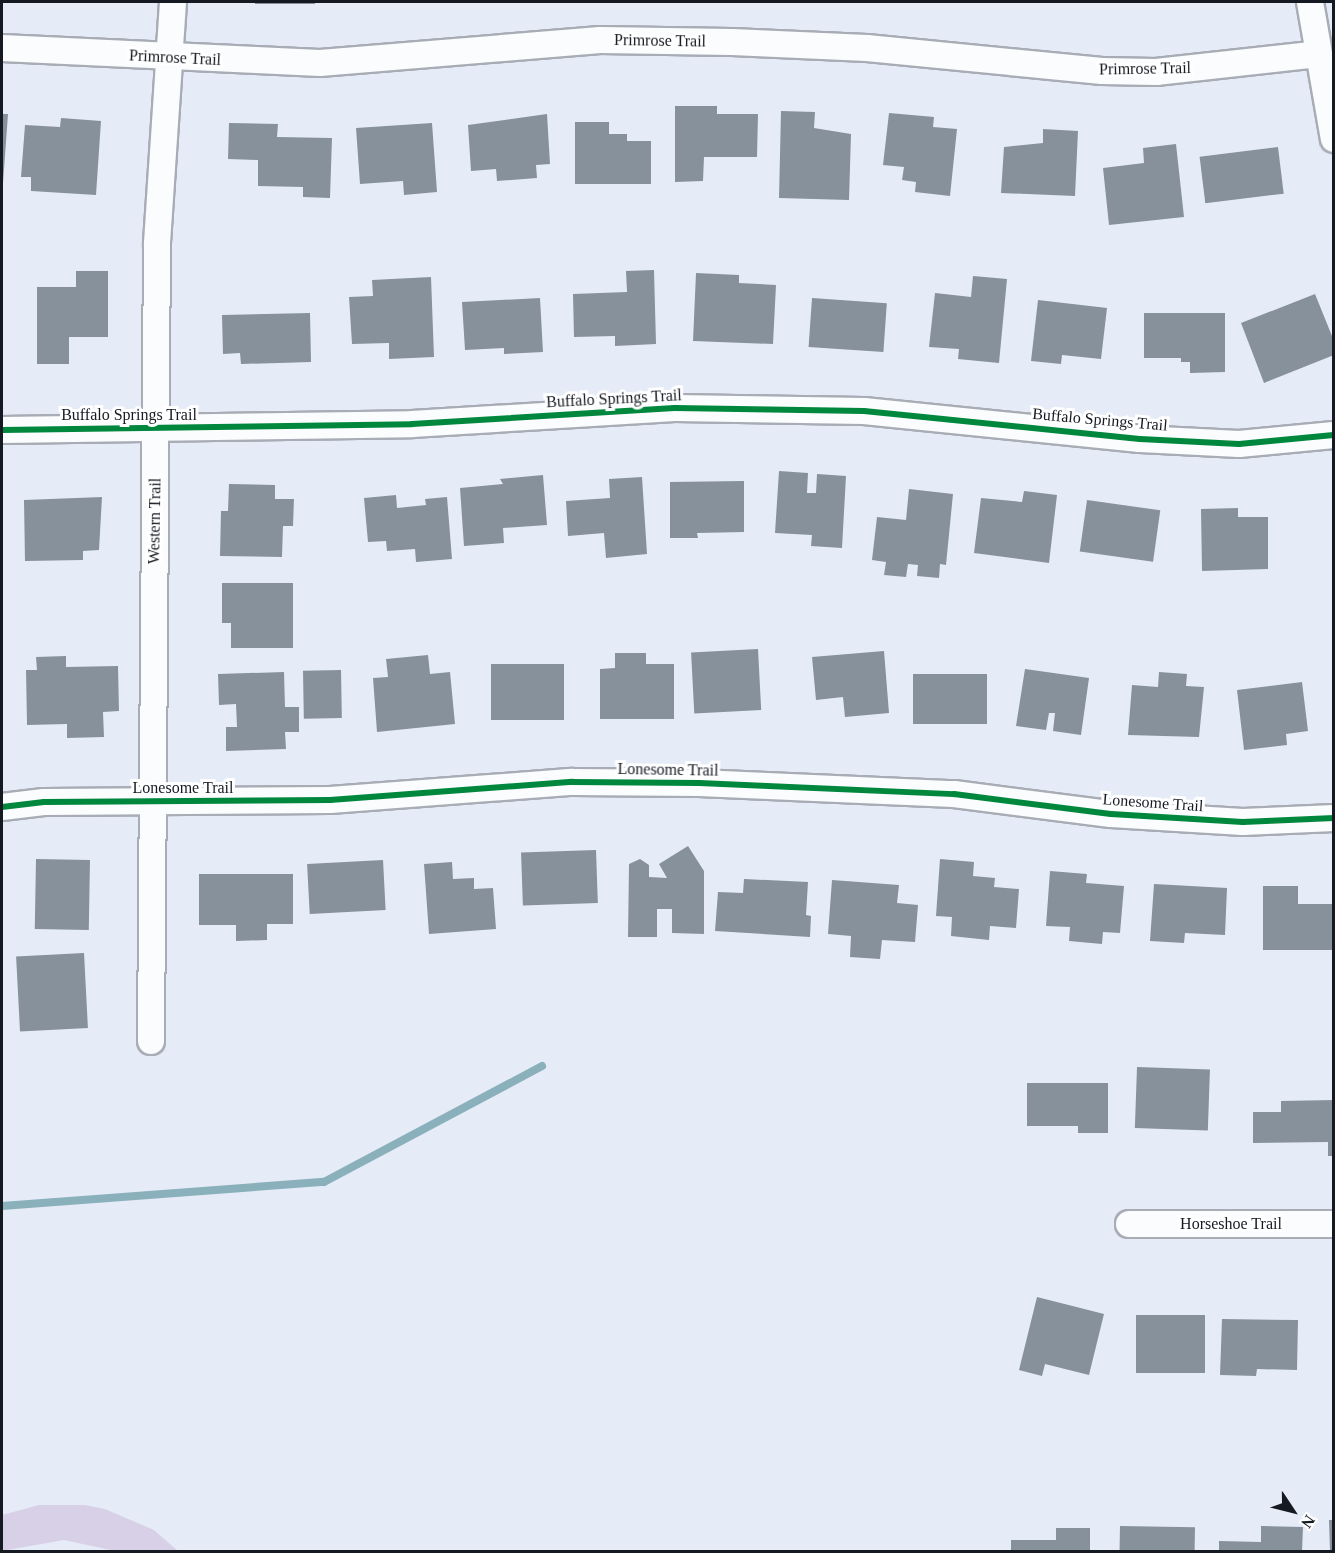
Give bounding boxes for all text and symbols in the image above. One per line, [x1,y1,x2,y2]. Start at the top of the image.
street label: Primrose Trail [614,31,706,51]
street label: Primrose Trail [128,46,222,70]
street label: Primrose Trail [1099,59,1191,79]
street label: Buffalo Springs Trail [546,386,682,412]
street label: Buffalo Springs Trail [61,405,197,425]
street label: Buffalo Springs Trail [1031,405,1169,435]
street label: Western Trail [145,478,165,564]
street label: Lonesome Trail [617,760,719,780]
street label: Lonesome Trail [132,778,234,798]
street label: Lonesome Trail [1102,790,1204,816]
street label: Horseshoe Trail [1180,1214,1282,1234]
north arrow [1263,1481,1323,1541]
text: N [1298,1512,1318,1531]

